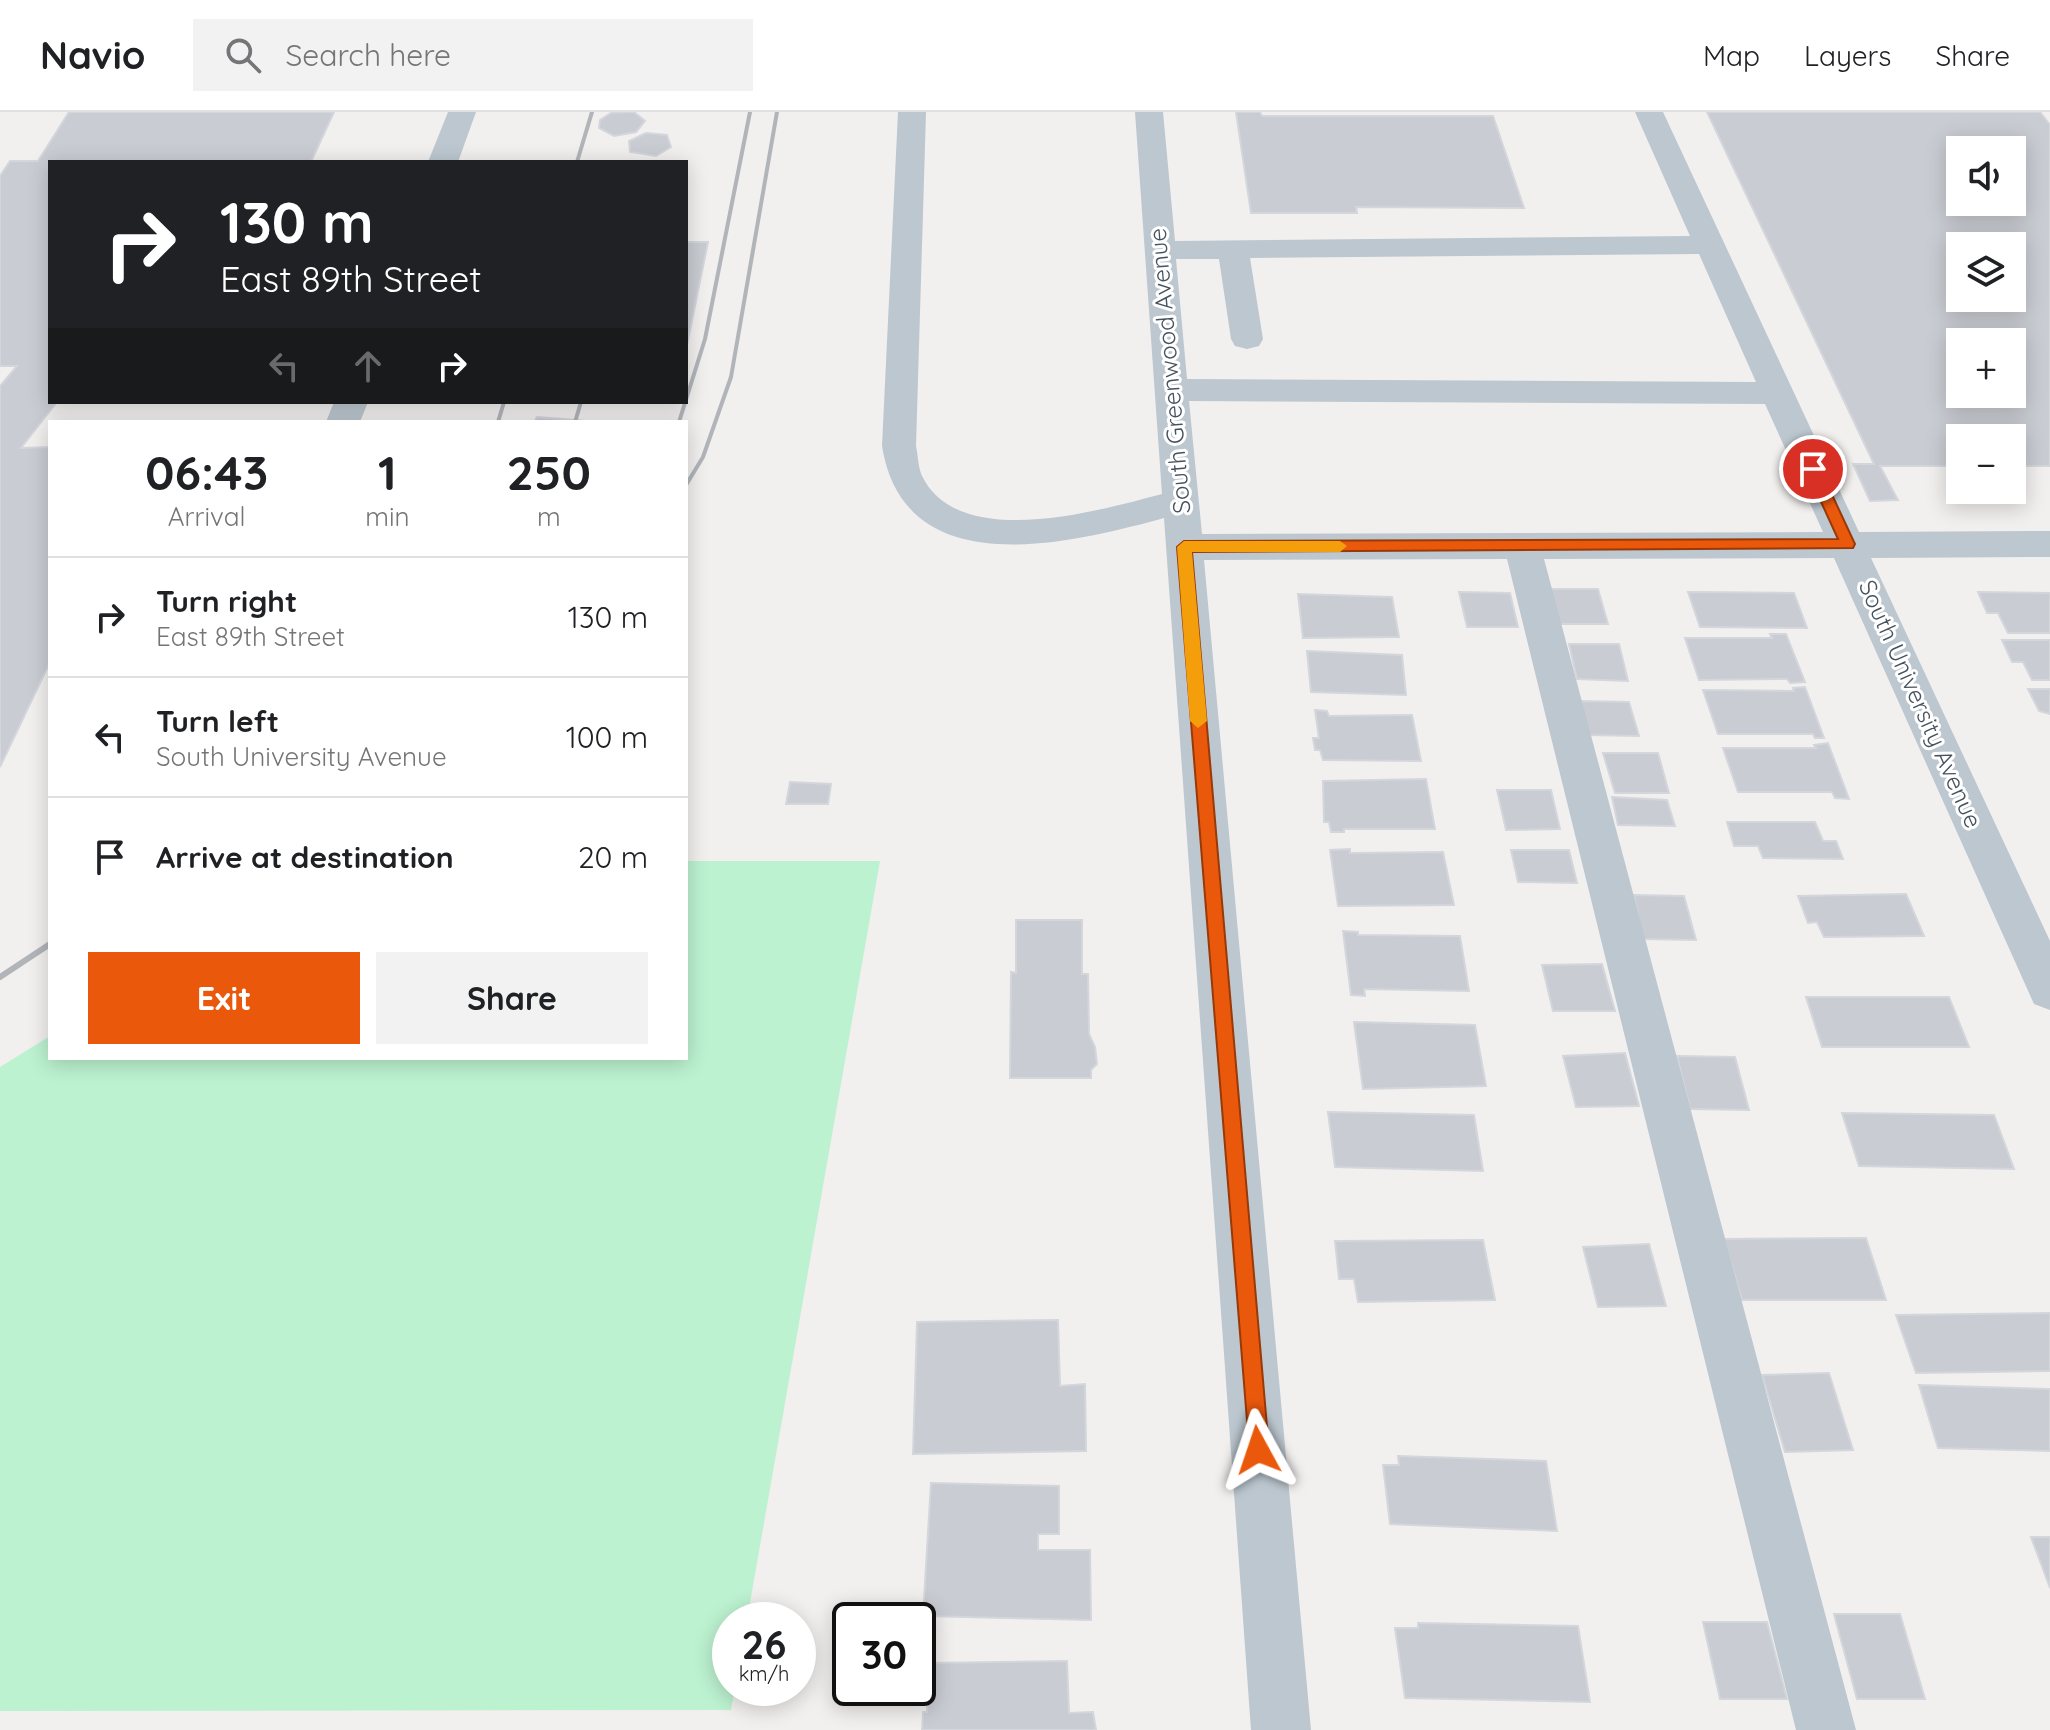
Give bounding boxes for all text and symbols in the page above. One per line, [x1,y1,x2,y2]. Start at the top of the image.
search box [193,19,753,91]
text: Navio [40,31,145,79]
icon: search [221,33,265,77]
text: Search here [285,36,451,74]
text: Map [1703,38,1760,73]
text: Layers [1804,38,1891,73]
text: Share [1935,38,2010,73]
map controls [1946,136,2026,504]
button: sound [1946,136,2026,216]
text: 130 m [220,187,374,257]
icon: right [88,192,192,296]
street label: South Greenwood Avenue [1142,227,1196,515]
button: layers [1946,232,2026,312]
text: East 89th Street [220,256,482,301]
button: + [1946,328,2026,408]
icon: left [262,344,306,388]
icon: ahead [346,344,390,388]
icon: right [430,344,474,388]
button: − [1946,424,2026,504]
pin [1779,435,1847,503]
text: 06:43 [145,442,268,502]
text: 1 [378,442,397,502]
text: 250 [507,442,591,502]
icon: arrive [1791,447,1835,491]
text: Arrival [168,500,246,533]
text: min [365,500,410,533]
text: m [537,500,561,533]
street label: South University Avenue [1853,575,1989,832]
text: Turn right [156,582,297,620]
icon: right [88,595,132,639]
text: 130 m [568,598,648,636]
text: East 89th Street [156,620,345,653]
text: Turn left [156,702,279,740]
icon: left [88,715,132,759]
text: 100 m [566,718,648,756]
text: South University Avenue [156,740,447,773]
icon: arrive [88,835,132,879]
text: Arrive at destination [156,838,454,876]
text: 20 m [578,838,648,876]
button: Exit [88,952,360,1044]
button: Share [376,952,648,1044]
position arrow [1216,1408,1300,1492]
speed limit sign: 30 [832,1602,936,1706]
text: 26 [742,1619,786,1669]
text: km/h [739,1661,789,1686]

